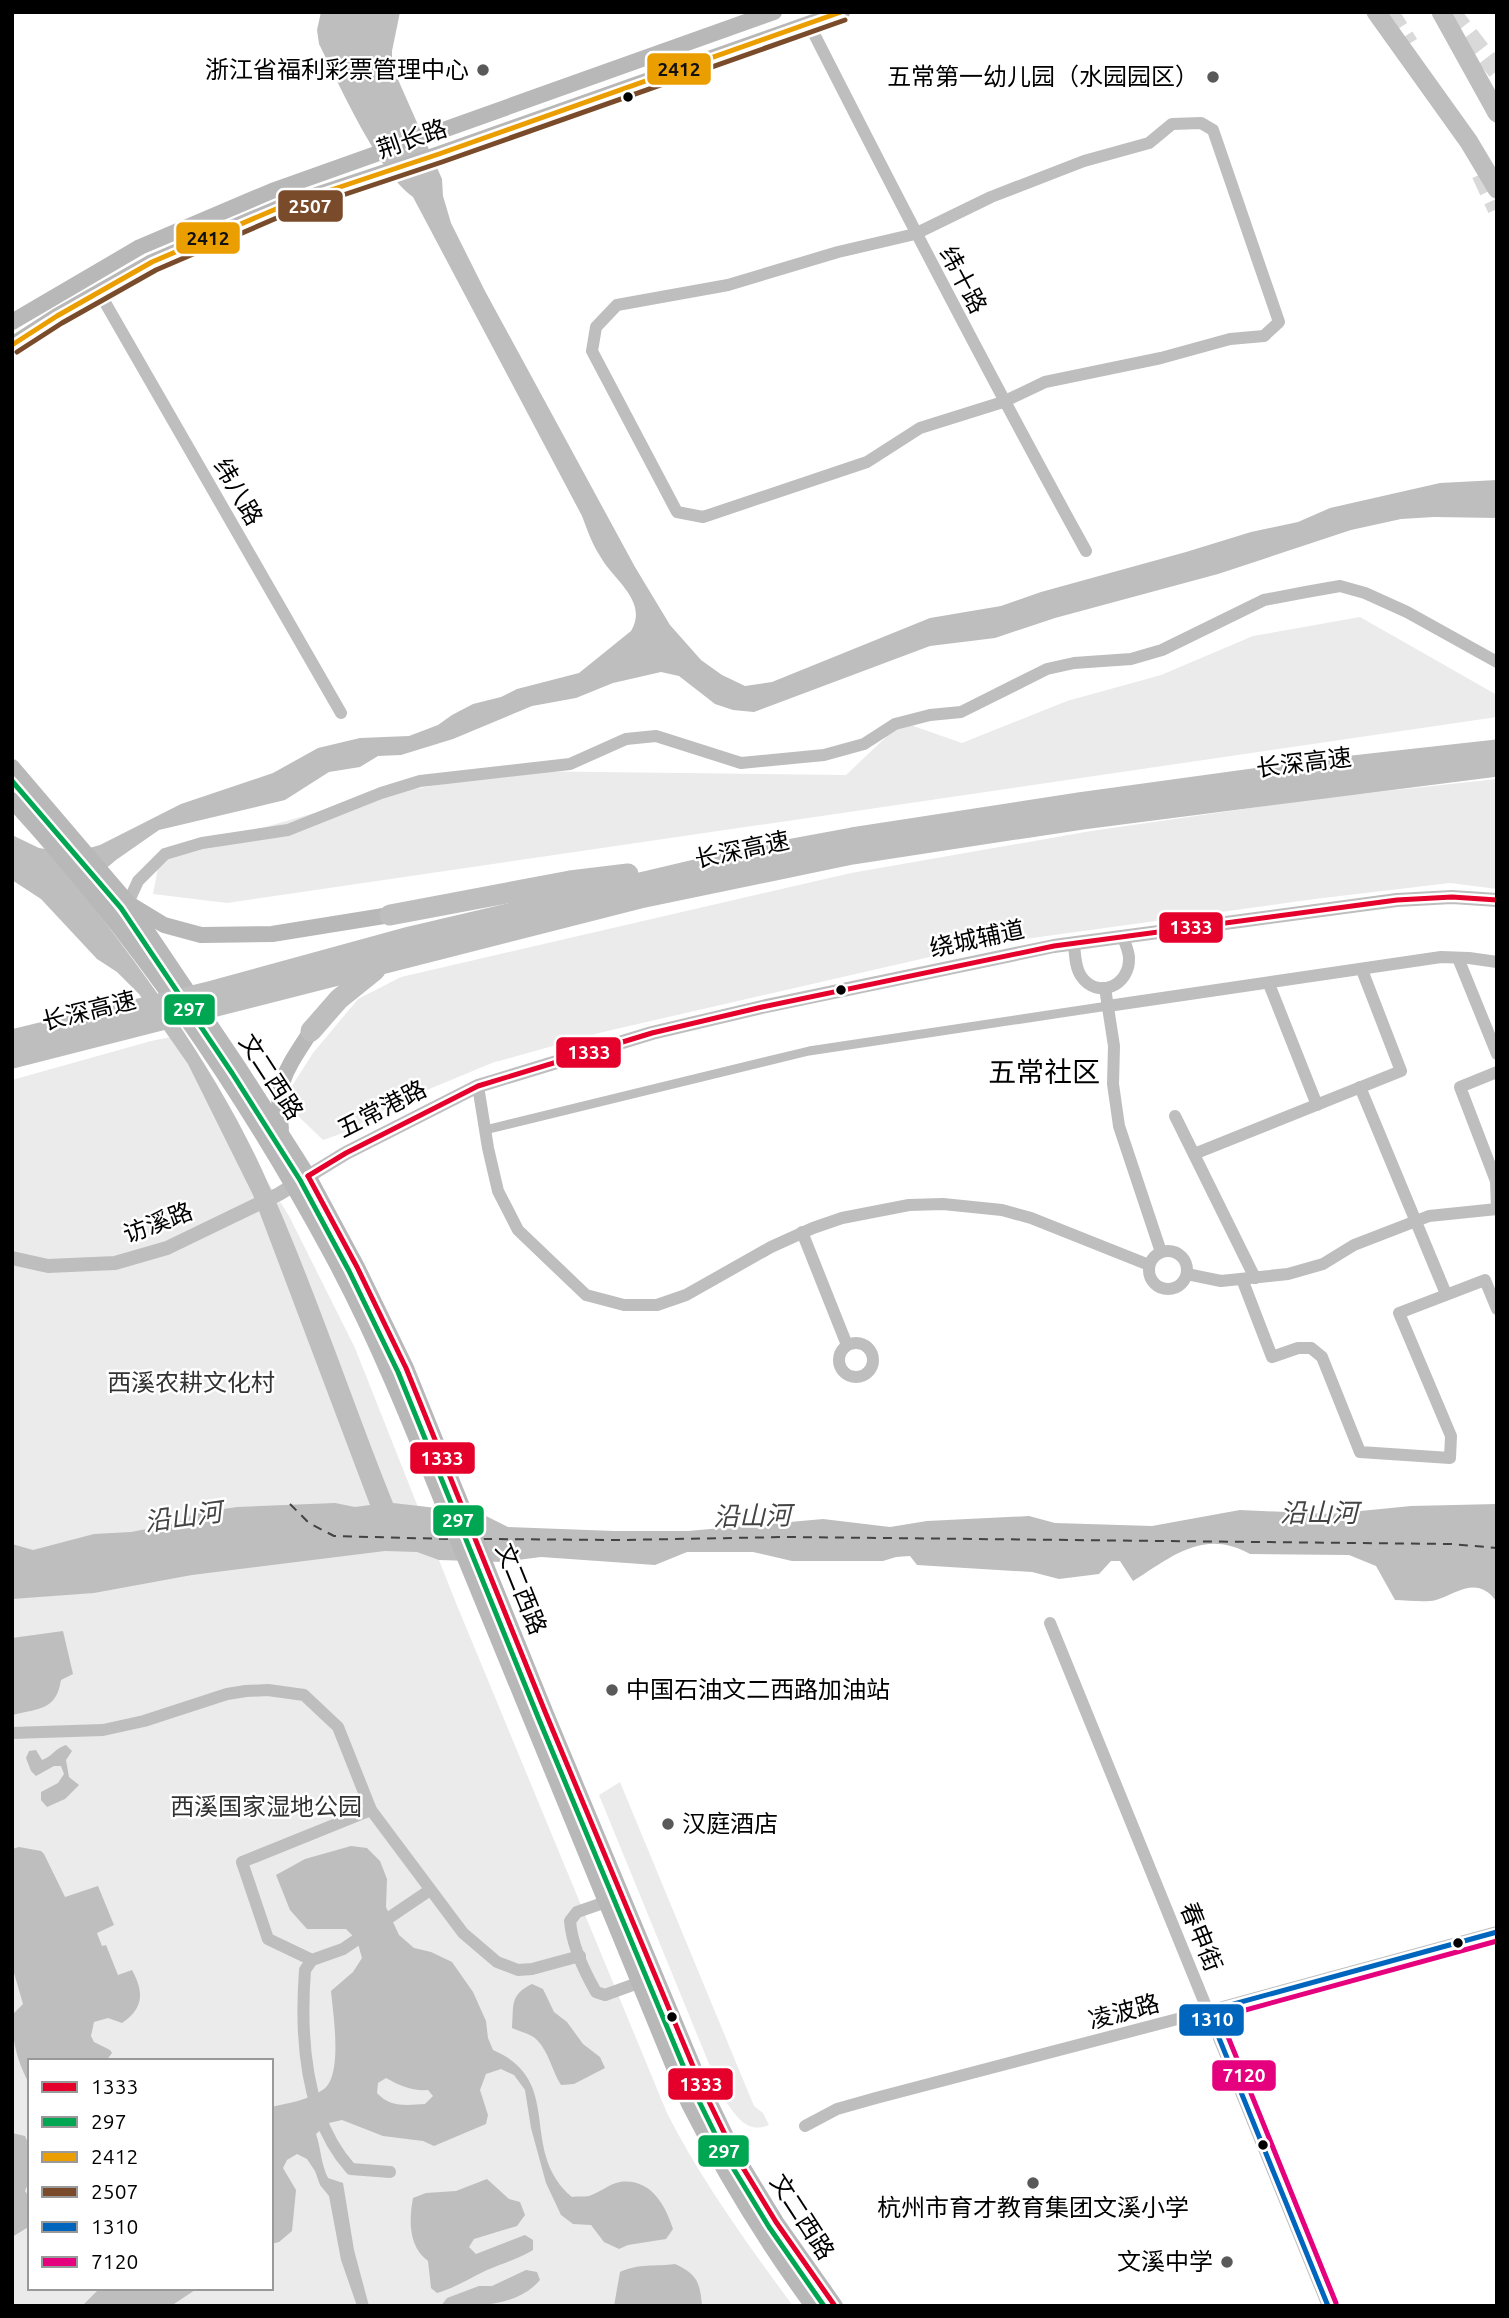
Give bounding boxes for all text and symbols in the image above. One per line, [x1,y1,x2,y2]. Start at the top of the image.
line badge: 2412 [646,52,712,86]
place label: 浙江省福利彩票管理中心 [205,56,469,83]
text: 2412 [658,58,700,80]
marker: 浙江省福利彩票管理中心 [475,62,491,78]
place label: 五常第一幼儿园（水园园区） [887,63,1199,90]
marker: 五常第一幼儿园（水园园区） [1205,69,1221,85]
unlabelled marker [621,90,635,104]
street label: 荆长路 [373,114,450,163]
line badge: 2507 [277,189,344,223]
text: 2507 [289,195,331,217]
line badge: 2412 [175,221,241,255]
text: 2412 [187,227,229,249]
street label: 纬十路 [935,242,992,318]
street label: 纬八路 [209,454,268,530]
street label: 长深高速 [1255,743,1353,782]
street label: 长深高速 [692,826,792,873]
line badge: 1333 [1158,911,1224,944]
street label: 绕城辅道 [927,915,1027,962]
text: 1333 [1170,916,1212,938]
unlabelled marker [834,983,848,997]
street label: 长深高速 [39,986,139,1035]
line badge: 297 [163,993,216,1026]
text: 297 [173,998,205,1020]
street label: 文二西路 [234,1029,309,1124]
line badge: 1333 [555,1036,622,1069]
text: 1333 [568,1041,610,1063]
district label: 五常社区 [988,1056,1100,1087]
street label: 五常港路 [333,1075,431,1142]
street label: 访溪路 [119,1197,196,1248]
park label: 西溪农耕文化村 [107,1369,275,1396]
line badge: 1333 [409,1441,476,1475]
text: 1333 [421,1447,463,1469]
water label: 沿山河 [142,1496,229,1536]
water label: 沿山河 [1280,1498,1363,1527]
water label: 沿山河 [713,1500,796,1531]
line badge: 297 [432,1504,485,1537]
text: 297 [442,1509,474,1531]
street label: 文二西路 [491,1539,552,1638]
place label: 中国石油文二西路加油站 [626,1676,890,1703]
marker: 中国石油文二西路加油站 [604,1682,620,1698]
park label: 西溪国家湿地公园 [170,1793,362,1820]
place label: 汉庭酒店 [682,1810,778,1837]
marker: 汉庭酒店 [660,1816,676,1832]
street label: 春申街 [1175,1898,1227,1975]
unlabelled marker [1451,1936,1465,1950]
street label: 凌波路 [1086,1989,1162,2034]
line badge: 1310 [1178,2003,1245,2037]
text: 1310 [1191,2008,1233,2030]
unlabelled marker [665,2010,679,2024]
legend [28,2059,273,2290]
line badge: 7120 [1211,2059,1277,2092]
text: 7120 [1223,2064,1265,2086]
line badge: 1333 [667,2067,734,2101]
text: 1333 [680,2073,722,2095]
text: 1333 [91,2074,138,2098]
text: 297 [91,2109,127,2133]
line badge: 297 [697,2134,750,2168]
unlabelled marker [1256,2138,1270,2152]
text: 297 [708,2140,740,2162]
text: 2412 [91,2144,138,2168]
street label: 文二西路 [765,2169,840,2264]
marker: 杭州市育才教育集团文溪小学 [1025,2175,1041,2191]
text: 2507 [91,2179,138,2203]
place label: 杭州市育才教育集团文溪小学 [877,2194,1189,2221]
text: 1310 [91,2214,138,2238]
place label: 文溪中学 [1117,2248,1213,2275]
text: 7120 [91,2249,138,2273]
marker: 文溪中学 [1219,2254,1235,2270]

